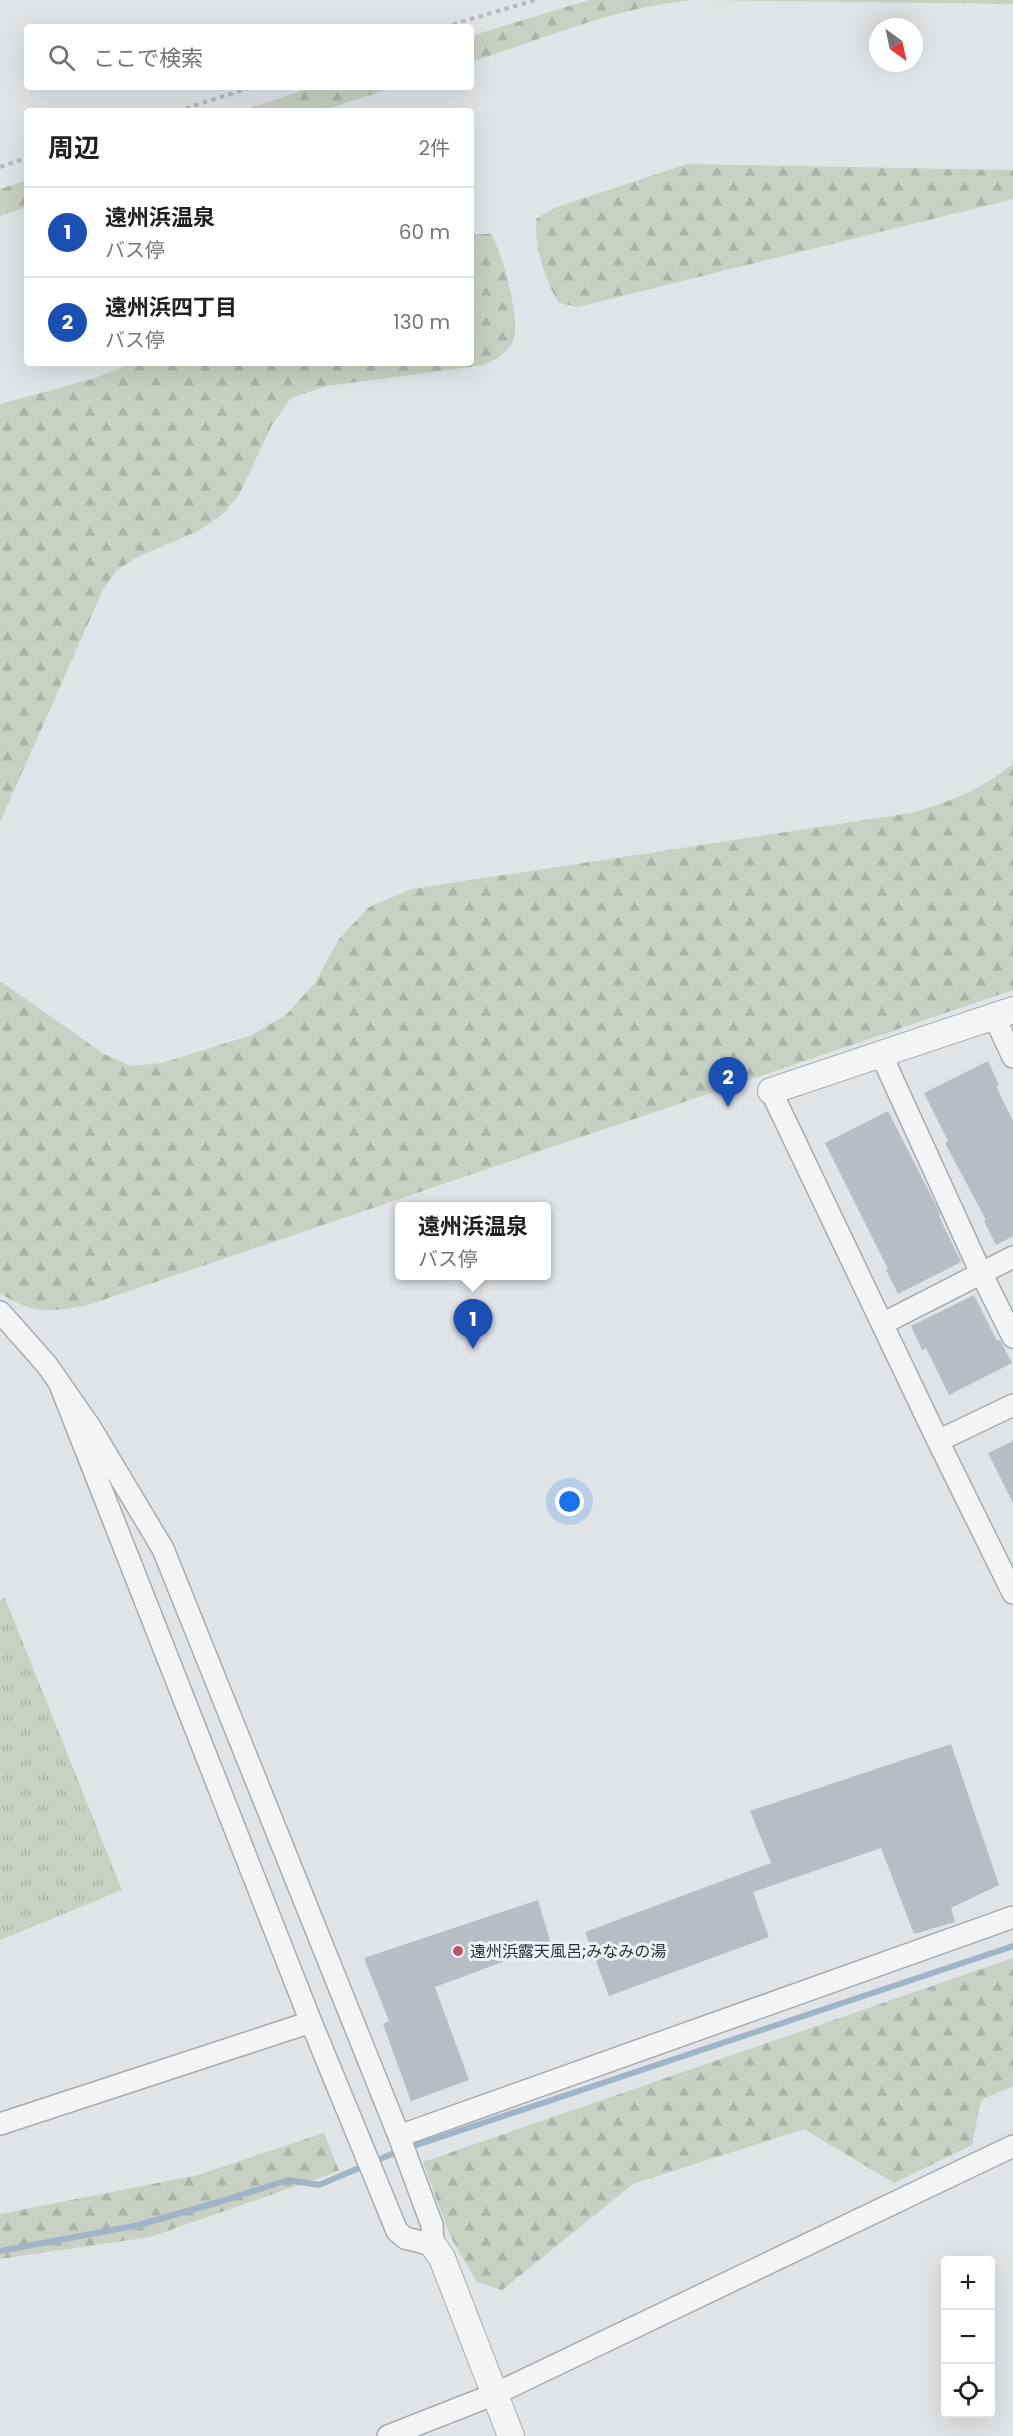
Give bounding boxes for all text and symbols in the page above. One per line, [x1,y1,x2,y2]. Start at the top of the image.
north arrow [869,18,923,72]
search box [24,24,474,90]
icon: search [45,41,78,74]
text: ここで検索 [93,43,203,74]
text: 周辺 [48,130,100,166]
text: 2件 [419,134,450,162]
text: 遠州浜温泉 [105,202,215,233]
text: 1 [64,218,71,246]
text: 60 m [399,218,450,246]
text: バス停 [105,236,165,264]
text: 遠州浜四丁目 [105,292,237,323]
text: 2 [62,308,73,336]
text: 130 m [393,308,450,336]
text: バス停 [105,326,165,354]
pin: 2 [708,1058,748,1107]
popup [395,1202,551,1280]
text: 遠州浜温泉 [418,1211,528,1242]
text: バス停 [418,1245,478,1273]
pin: 1 [454,1300,492,1349]
your location [555,1487,584,1516]
place label: 遠州浜露天風呂;みなみの湯 [470,1940,666,1963]
marker: 遠州浜露天風呂;みなみの湯 [451,1944,465,1958]
map controls [941,2256,995,2418]
button: + [941,2256,995,2310]
button: − [941,2310,995,2364]
button: locate [941,2364,995,2418]

